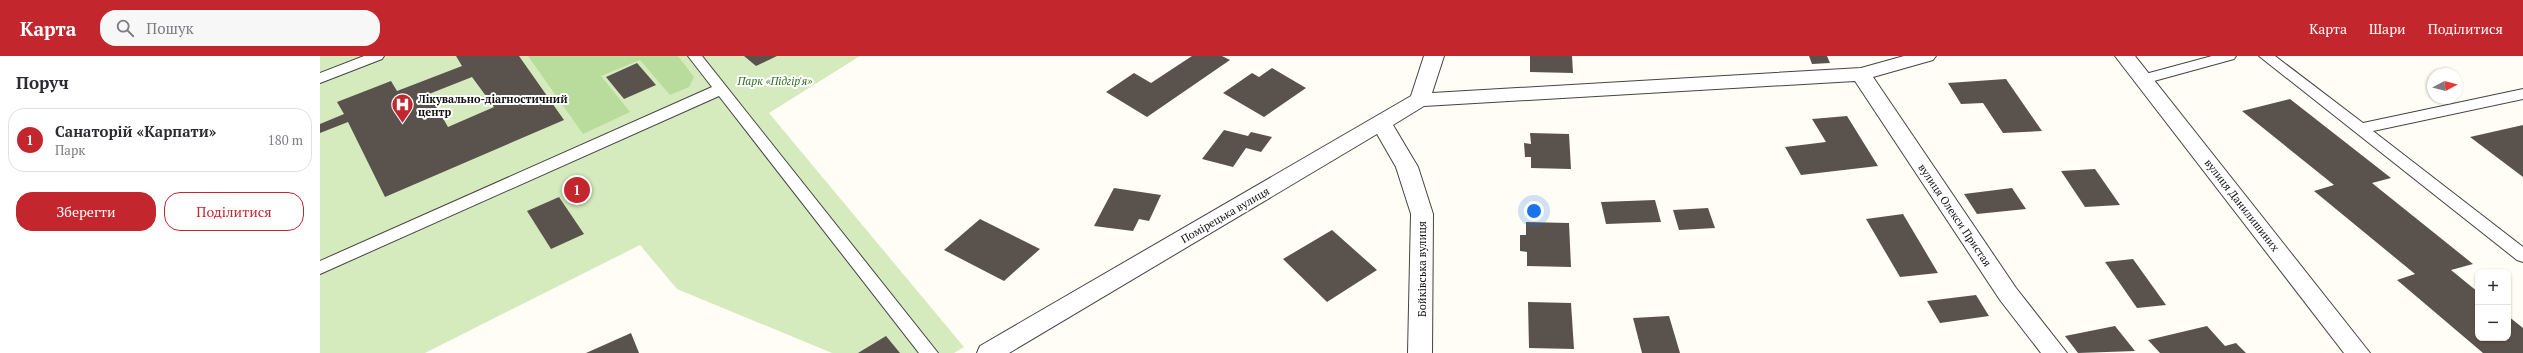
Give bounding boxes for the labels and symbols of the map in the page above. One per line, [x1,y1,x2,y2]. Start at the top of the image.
north arrow [2427,68,2463,104]
park label: Парк «Підгір'я» [737,74,812,88]
hospital icon: Лікувально-діагностичний центр [390,92,416,125]
place label: Лікувально-діагностичний центр [417,92,568,119]
street label: вулиця Данилишиних [2202,156,2283,254]
street label: вулиця Олекси Пристая [1915,161,1995,269]
pin: 1 [564,175,590,205]
street label: Помірецька вулиця [1178,184,1272,246]
your location [1524,201,1544,221]
street label: Бойківська вулиця [1415,221,1429,317]

